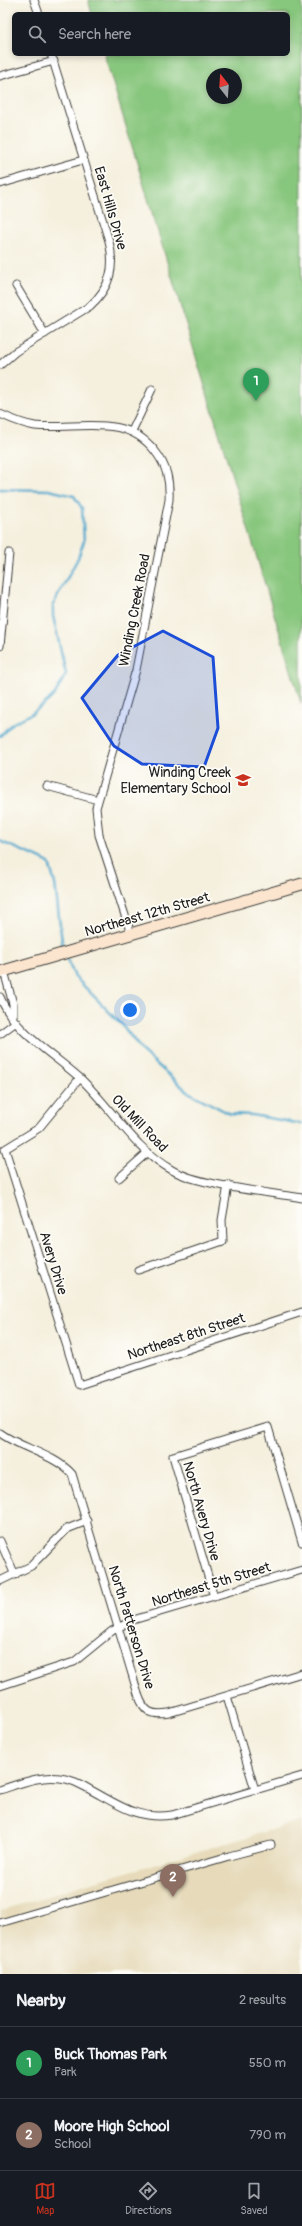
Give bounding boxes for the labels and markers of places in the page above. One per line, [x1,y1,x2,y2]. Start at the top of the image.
pin: 1 [243,368,269,401]
place label: Winding Creek Elementary School [120,764,231,797]
school or university icon: Winding Creek Elementary School [234,771,252,789]
pin: 2 [160,1864,186,1897]

